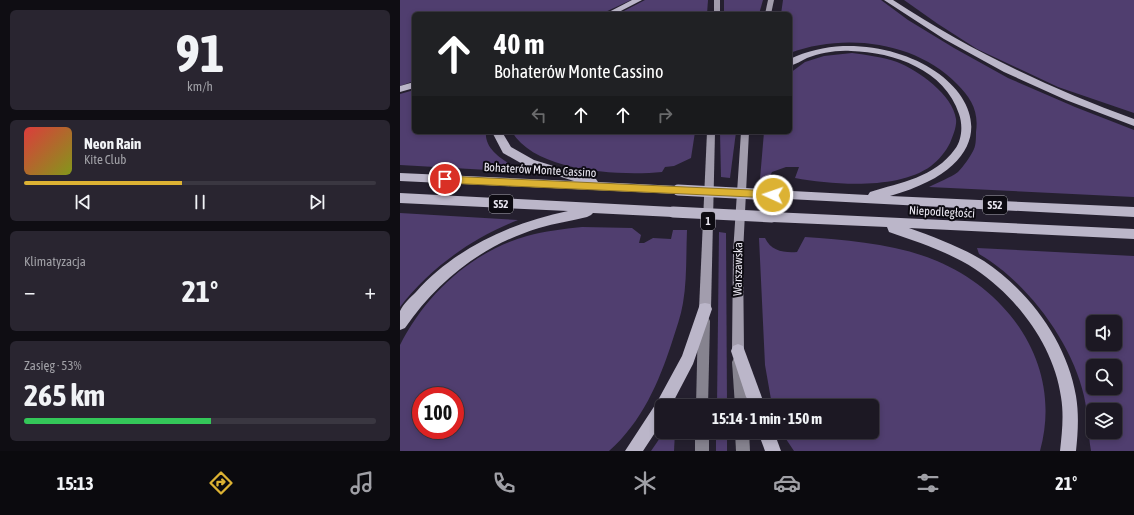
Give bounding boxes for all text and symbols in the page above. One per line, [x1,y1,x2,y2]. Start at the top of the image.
text: 91 [176,23,224,83]
icon: ahead [428,28,480,80]
text: 40 m [494,28,544,60]
text: Bohaterów Monte Cassino [494,61,663,82]
text: km/h [187,79,213,94]
icon: left [528,104,550,126]
icon: ahead [570,104,592,126]
icon: ahead [612,104,634,126]
icon: right [654,104,676,126]
text: Neon Rain [84,135,141,152]
text: Kite Club [84,152,126,167]
street label: Bohaterów Monte Cassino [483,160,597,180]
pin [428,162,462,196]
icon: arrive [434,168,456,190]
position arrow [752,174,794,216]
icon: previous [72,191,94,213]
icon: pause [189,191,211,213]
icon: next [306,191,328,213]
road number: S52 [489,195,513,213]
road number: S52 [983,196,1007,214]
street label: Niepodległości [909,203,975,221]
road number: 1 [701,212,715,230]
street label: Warszawska [731,242,745,296]
text: Klimatyzacja [24,254,86,269]
text: 21° [182,274,218,308]
text: − [24,278,35,304]
text: + [365,278,376,304]
map controls [1086,315,1122,439]
button: sound [1086,315,1122,351]
text: Zasięg · 53% [24,358,82,373]
button: search [1086,359,1122,395]
text: 265 km [24,378,105,412]
speed limit sign: 100 [412,387,464,439]
button: layers [1086,403,1122,439]
text: 15:14 · 1 min · 150 m [712,410,822,427]
icon: directions [207,469,235,497]
icon: music [348,469,376,497]
icon: phone [490,469,518,497]
icon: climate [631,469,659,497]
icon: car [773,469,801,497]
icon: filters [914,469,942,497]
text: 15:13 [57,473,94,494]
text: 21° [1055,473,1077,494]

